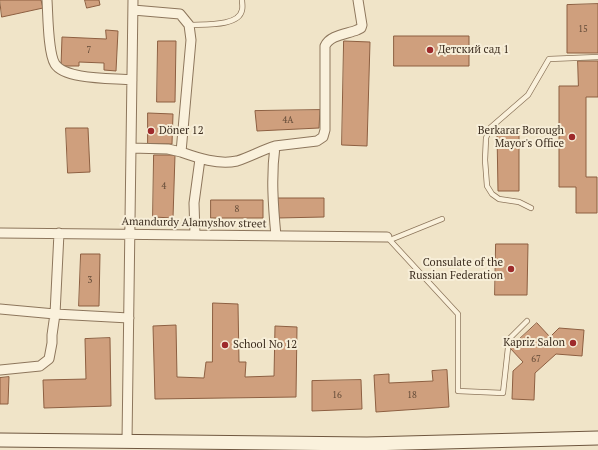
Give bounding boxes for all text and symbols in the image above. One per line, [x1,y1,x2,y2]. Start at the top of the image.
house number: 15 [578,24,588,34]
place label: Детский сад 1 [438,43,509,57]
house number: 7 [87,45,91,55]
marker: Детский сад 1 [425,45,435,55]
house number: 4A [283,115,293,125]
place label: Döner 12 [159,124,204,138]
place label: Berkarar Borough Mayor's Office [478,124,564,150]
marker: Döner 12 [146,126,156,136]
marker: Berkarar Borough Mayor's Office [567,132,577,142]
house number: 4 [162,181,166,191]
house number: 8 [235,204,239,214]
street label: Amandurdy Alamyshov street [121,215,267,231]
place label: Consulate of the Russian Federation [409,256,503,282]
marker: Consulate of the Russian Federation [506,264,516,274]
house number: 3 [88,275,92,285]
place label: Kapriz Salon [503,336,565,350]
place label: School No 12 [233,338,297,352]
marker: Kapriz Salon [568,338,578,348]
marker: School No 12 [220,340,230,350]
house number: 67 [531,354,541,364]
house number: 16 [332,390,342,400]
house number: 18 [407,390,417,400]

